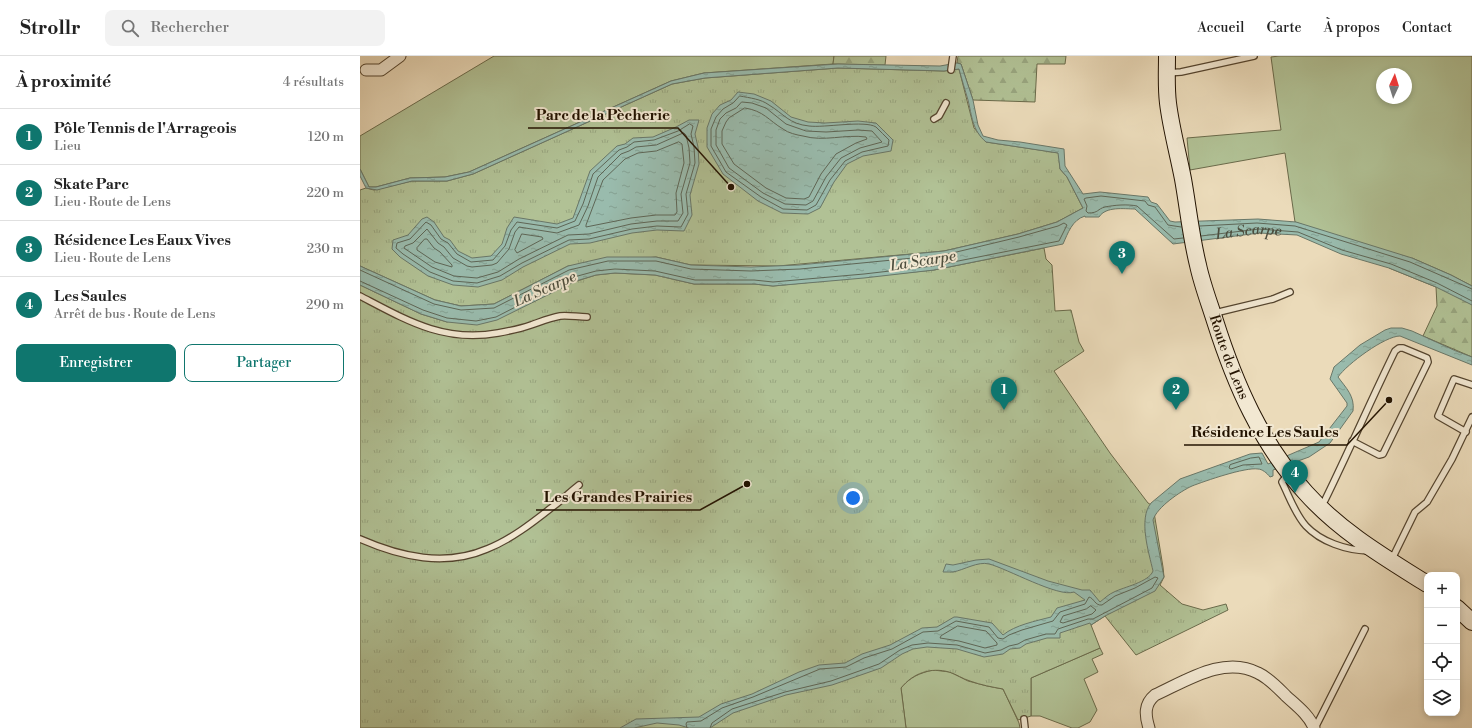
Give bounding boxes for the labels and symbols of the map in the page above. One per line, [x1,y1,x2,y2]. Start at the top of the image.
north arrow [1376,68,1412,104]
callout: Parc de la Pècherie [528,101,678,128]
text: Parc de la Pècherie [536,106,670,125]
water label: La Scarpe [1214,219,1282,244]
pin: 3 [1109,241,1135,274]
water label: La Scarpe [888,246,957,276]
water label: La Scarpe [510,267,579,312]
street label: Route de Lens [1205,313,1253,402]
pin: 1 [991,377,1017,410]
pin: 2 [1163,377,1189,410]
callout: Résidence Les Saules [1184,418,1347,445]
text: Résidence Les Saules [1191,423,1339,442]
pin: 4 [1282,460,1308,493]
callout: Les Grandes Prairies [536,483,700,510]
text: Les Grandes Prairies [544,488,692,507]
your location [843,488,863,508]

